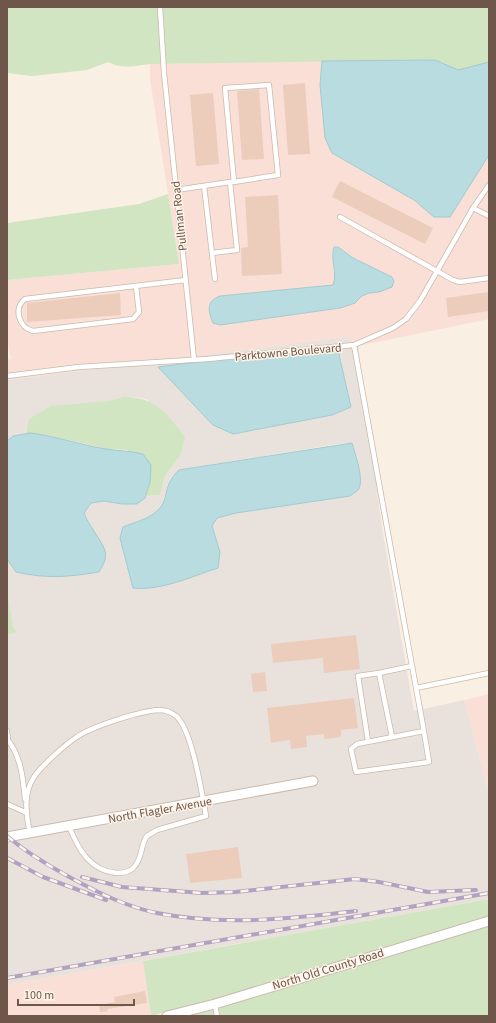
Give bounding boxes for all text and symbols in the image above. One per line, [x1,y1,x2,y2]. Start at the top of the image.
street label: Pullman Road [167,180,192,252]
street label: Parktowne Boulevard [234,339,342,366]
street label: North Flagler Avenue [107,793,213,828]
street label: North Old County Road [270,944,386,995]
scale bar [18,981,134,1007]
text: 100 m [24,987,54,1004]

